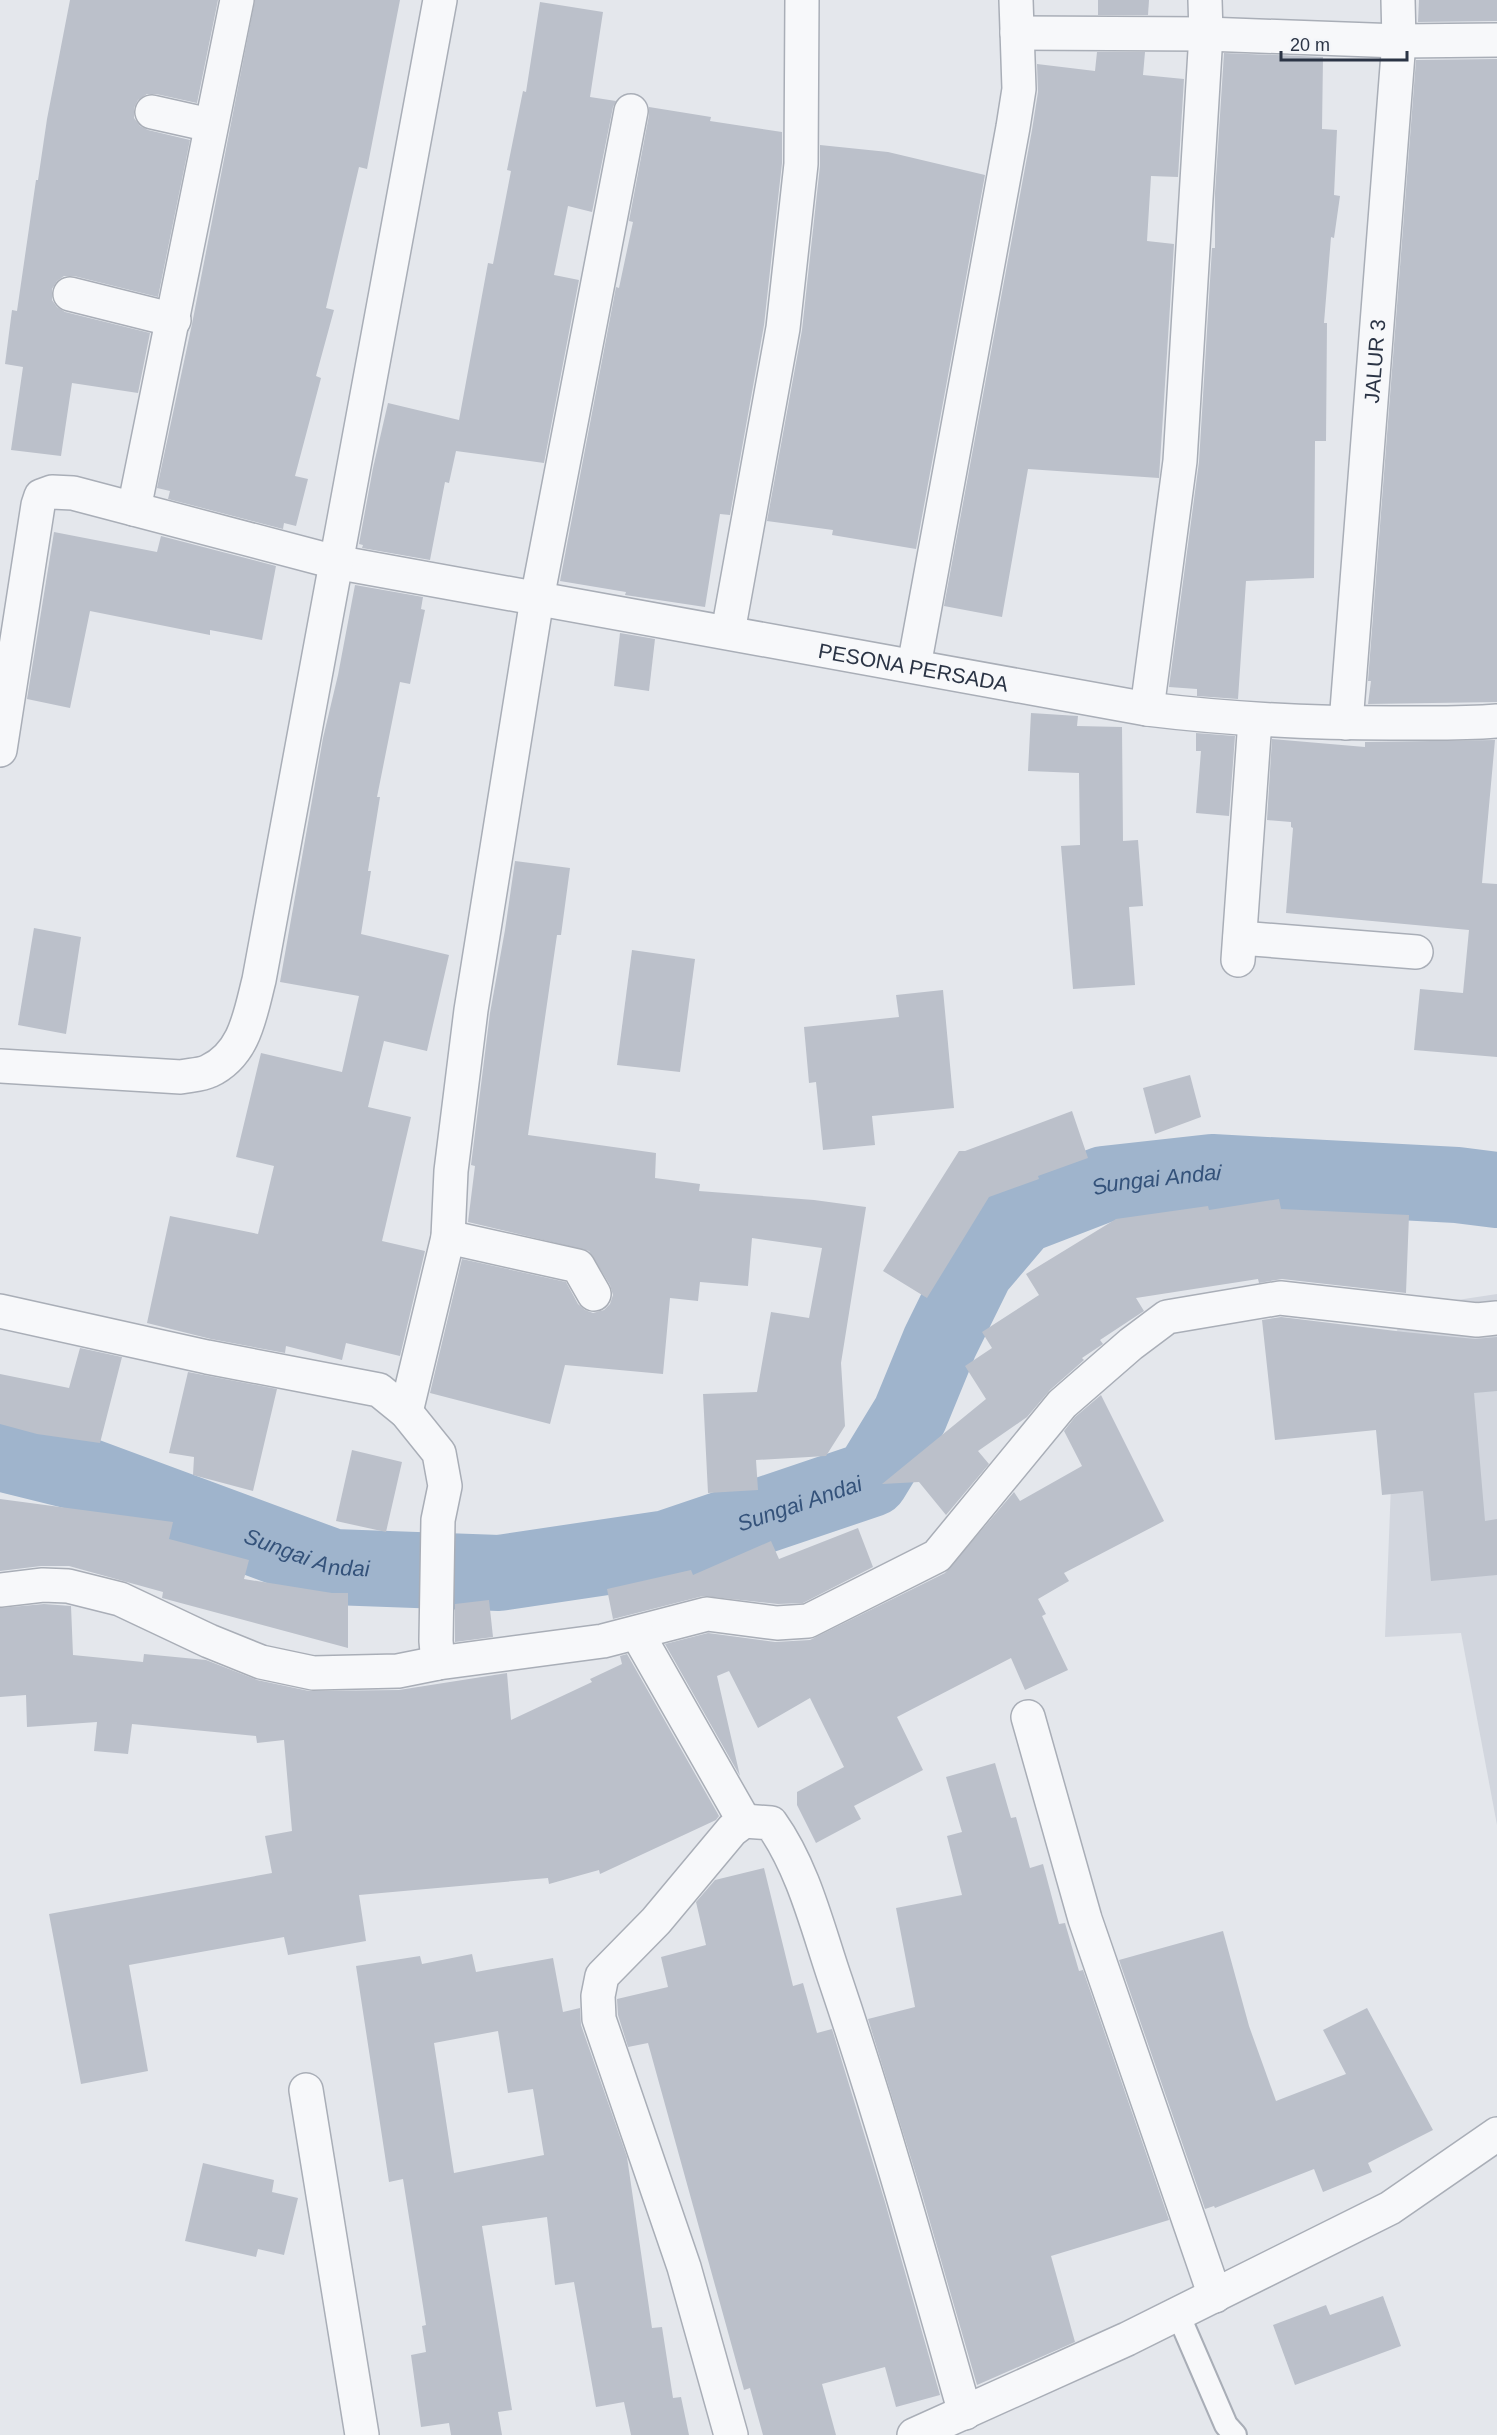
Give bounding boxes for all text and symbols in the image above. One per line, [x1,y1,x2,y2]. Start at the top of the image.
scale bar [1281,24,1407,62]
text: 20 m [1290,35,1330,55]
street label: JALUR 3 [1359,318,1389,404]
street label: PESONA PERSADA [817,638,1010,695]
water label: Sungai Andai [1088,1159,1223,1200]
water label: Sungai Andai [734,1470,866,1536]
water label: Sungai Andai [241,1523,371,1581]

